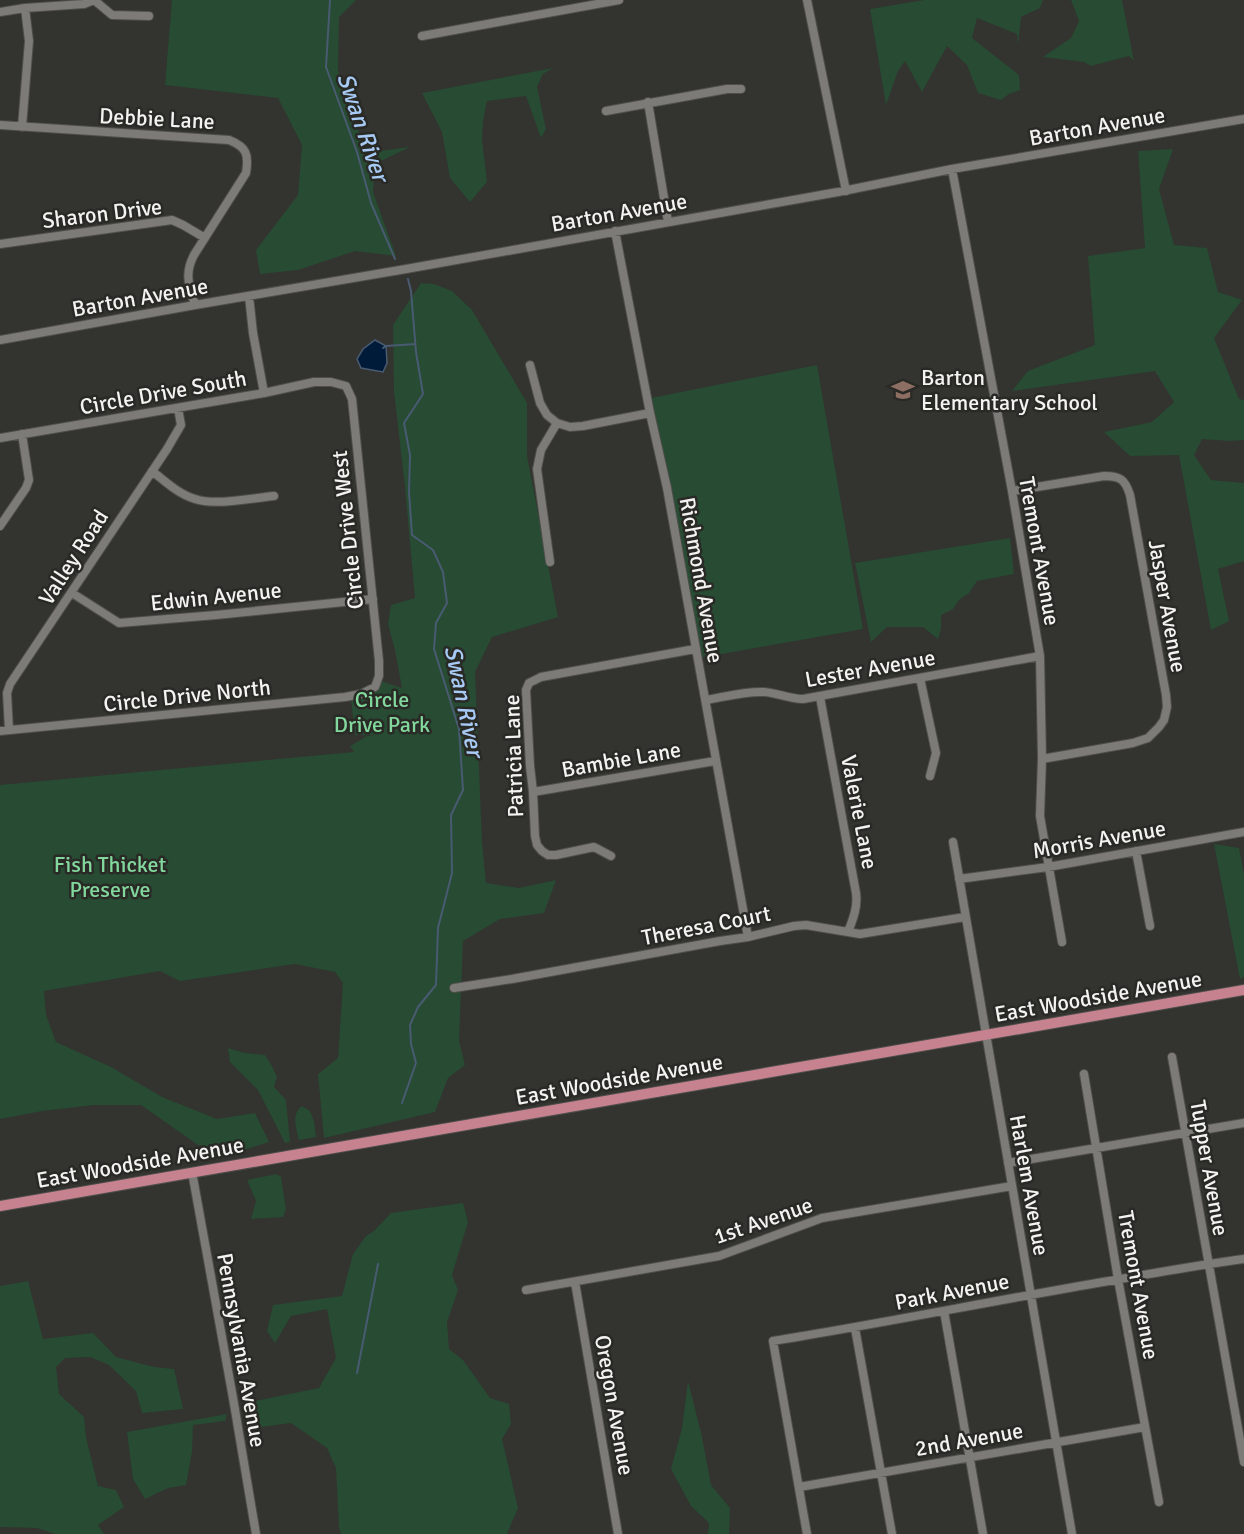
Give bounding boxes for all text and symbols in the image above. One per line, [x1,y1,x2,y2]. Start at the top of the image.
water label: Swan River [330,69,397,188]
street label: Barton Avenue [1027,101,1167,152]
street label: Debbie Lane [98,102,215,135]
street label: Barton Avenue [549,187,689,238]
street label: Sharon Drive [41,193,164,234]
street label: Barton Avenue [70,272,210,323]
place label: Barton Elementary School [921,364,1098,416]
street label: Circle Drive South [78,365,249,420]
school or university icon: Barton Elementary School [890,377,916,403]
street label: Circle Drive West [326,449,369,611]
street label: Tremont Avenue [1013,474,1066,628]
street label: Richmond Avenue [674,495,729,665]
street label: Valley Road [33,504,114,610]
street label: Jasper Avenue [1143,538,1192,675]
street label: Edwin Avenue [149,576,283,617]
water label: Swan River [438,643,491,762]
street label: Lester Avenue [803,644,937,693]
street label: Circle Drive North [102,673,272,718]
park label: Circle Drive Park [334,686,430,738]
street label: Patricia Lane [498,694,529,818]
street label: Bambie Lane [559,736,683,783]
street label: Valerie Lane [835,753,884,872]
street label: Morris Avenue [1030,814,1168,865]
park label: Fish Thicket Preserve [54,851,166,903]
street label: Theresa Court [639,900,773,951]
street label: East Woodside Avenue [992,965,1204,1028]
street label: East Woodside Avenue [513,1048,725,1111]
street label: Tupper Avenue [1184,1098,1235,1238]
street label: Harlem Avenue [1004,1113,1055,1258]
street label: East Woodside Avenue [34,1131,246,1194]
street label: 1st Avenue [710,1191,816,1250]
street label: Tremont Avenue [1112,1208,1165,1362]
street label: Pennsylvania Avenue [211,1251,272,1449]
street label: Park Avenue [893,1267,1012,1316]
street label: Oregon Avenue [589,1333,640,1477]
street label: 2nd Avenue [913,1417,1025,1462]

